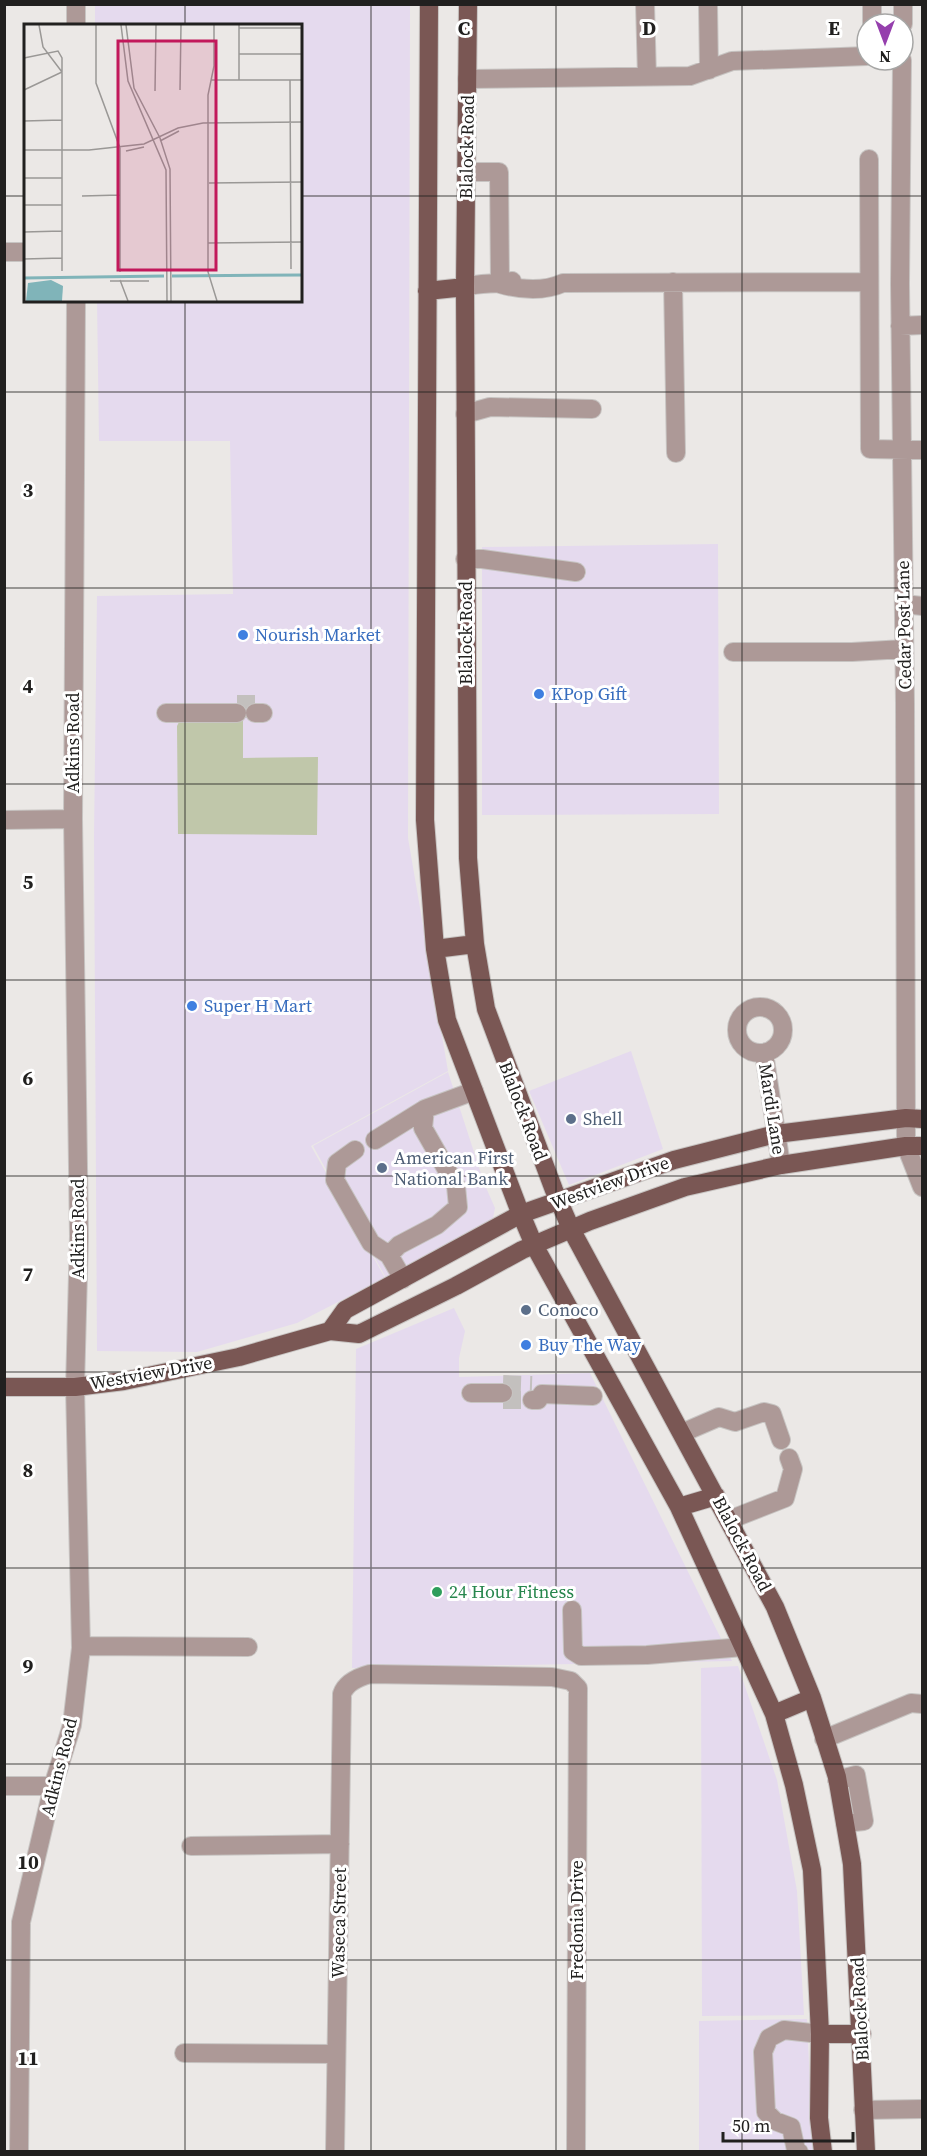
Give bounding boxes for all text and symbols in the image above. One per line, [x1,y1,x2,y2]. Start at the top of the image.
north arrow [855,12,915,72]
text: C [458,14,470,42]
text: D [642,14,656,42]
text: E [828,14,840,42]
inset map [24,24,302,302]
text: N [879,46,891,68]
street label: Blalock Road [453,95,480,199]
text: 3 [23,476,34,504]
street label: Cedar Post Lane [890,560,917,690]
street label: Blalock Road [453,581,478,685]
place label: Nourish Market [255,622,381,647]
marker: Nourish Market [236,628,250,642]
text: 4 [23,672,34,700]
place label: KPop Gift [551,681,627,706]
marker: KPop Gift [532,687,546,701]
street label: Adkins Road [60,693,85,793]
text: 5 [23,868,34,896]
place label: Super H Mart [204,993,312,1018]
marker: Super H Mart [185,999,199,1013]
street label: Blalock Road [493,1058,554,1164]
street label: Mardi Lane [753,1062,792,1156]
text: 6 [23,1064,34,1092]
place label: Shell [583,1106,623,1131]
marker: Shell [564,1112,578,1126]
place label: American First National Bank [394,1145,514,1191]
street label: Westview Drive [547,1150,672,1215]
marker: American First National Bank [375,1161,389,1175]
street label: Adkins Road [65,1179,90,1279]
text: 7 [23,1260,34,1288]
place label: Conoco [538,1297,599,1322]
marker: Conoco [519,1303,533,1317]
place label: Buy The Way [538,1332,642,1357]
marker: Buy The Way [519,1338,533,1352]
street label: Westview Drive [88,1349,214,1396]
text: 8 [23,1456,33,1484]
street label: Blalock Road [707,1492,778,1596]
place label: 24 Hour Fitness [449,1579,574,1604]
marker: 24 Hour Fitness [430,1585,444,1599]
text: 9 [23,1652,34,1680]
street label: Adkins Road [34,1715,83,1819]
text: 10 [17,1848,39,1876]
street label: Fredonia Drive [564,1860,589,1980]
street label: Waseca Street [325,1867,352,1979]
street label: Blalock Road [844,1956,875,2062]
text: 11 [17,2044,39,2072]
scale bar [723,2105,854,2143]
text: 50 m [732,2113,770,2138]

